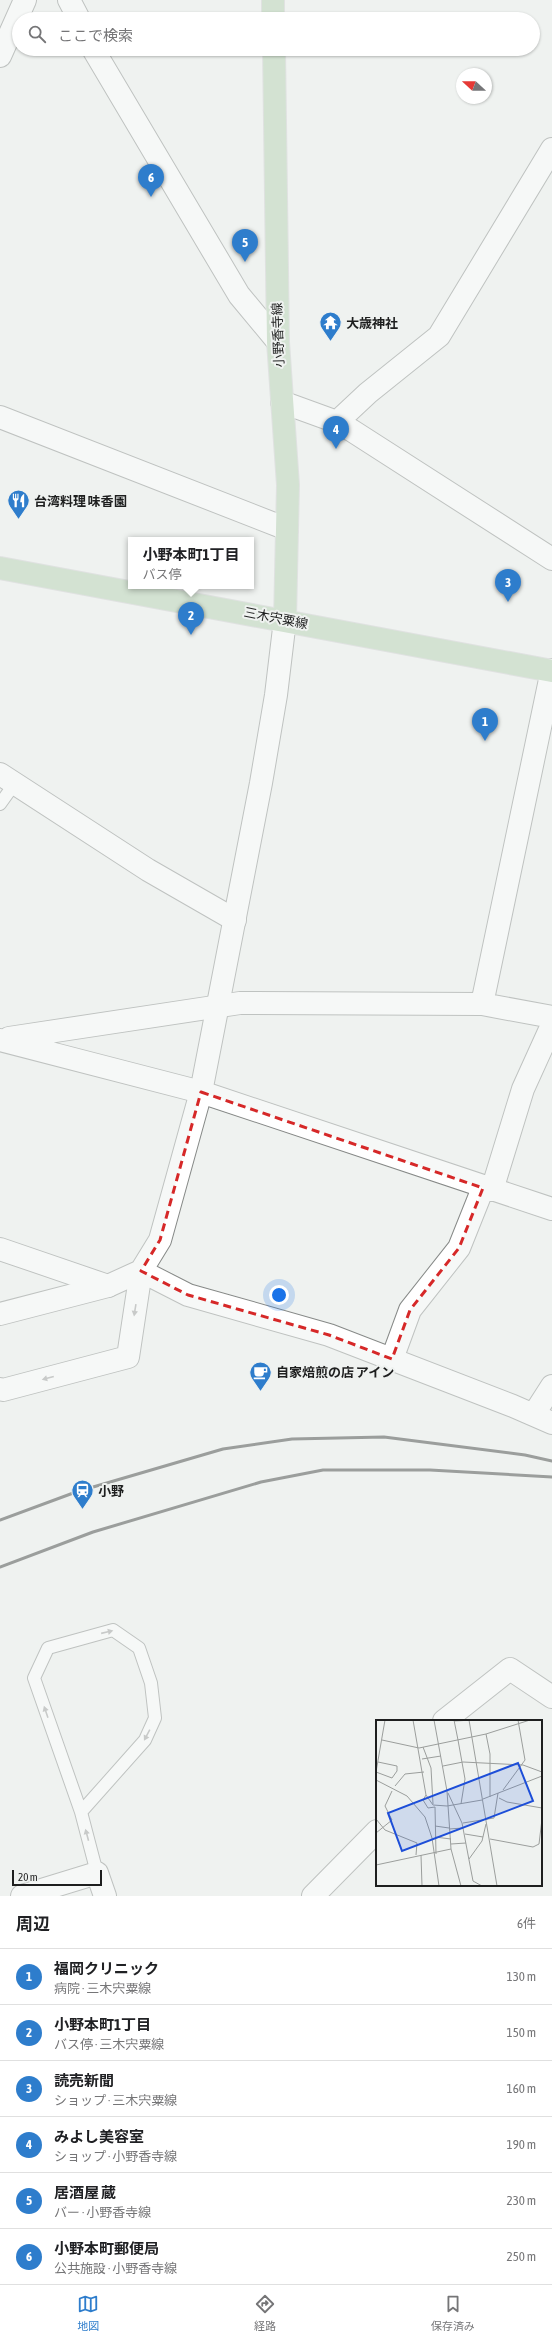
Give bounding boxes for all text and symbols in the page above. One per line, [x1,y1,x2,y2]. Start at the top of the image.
search box [12,12,540,56]
icon: search [26,23,48,45]
text: ここで検索 [58,27,133,44]
north arrow [456,68,492,104]
pin: 6 [138,164,164,197]
pin: 5 [232,229,258,262]
street label: 小野香寺線 [269,302,287,368]
temple icon: 大歳神社 [318,310,344,343]
place label: 大歳神社 [346,316,398,331]
pin: 4 [323,416,349,449]
restaurant icon: 台湾料理 味香園 [6,488,32,521]
place label: 台湾料理 味香園 [34,494,127,509]
popup [128,537,254,589]
text: 小野本町1丁目 [142,546,240,563]
text: バス停 [142,567,181,582]
pin: 3 [495,569,521,602]
pin: 2 [178,602,204,635]
street label: 三木宍粟線 [243,604,309,632]
pin: 1 [472,708,498,741]
your location [269,1285,289,1305]
one-way arrow [132,1304,138,1316]
cafe icon: 自家焙煎の店 アイン [247,1359,273,1392]
place label: 自家焙煎の店 アイン [276,1365,394,1380]
one-way arrow [42,1375,54,1381]
station icon: 小野 [69,1478,95,1511]
place label: 小野 [98,1484,124,1499]
one-way arrow [100,1628,113,1634]
one-way arrow [42,1706,48,1718]
inset map [376,1720,542,1886]
one-way arrow [143,1730,150,1741]
one-way arrow [84,1829,90,1841]
scale bar [12,1868,102,1887]
text: 20 m [18,1871,38,1883]
text: 周辺 [16,1914,50,1934]
text: 6件 [517,1916,536,1931]
text: 福岡クリニック [54,1960,159,1977]
text: 1 [26,1969,32,1984]
text: 130 m [507,1969,536,1984]
text: 病院 · 三木宍粟線 [54,1981,151,1996]
text: 小野本町1丁目 [54,2016,151,2033]
text: 2 [26,2025,32,2040]
text: 150 m [507,2025,536,2040]
text: バス停 · 三木宍粟線 [54,2037,164,2052]
text: 読売新聞 [54,2072,114,2089]
text: 3 [26,2081,32,2096]
text: 160 m [507,2081,536,2096]
text: ショップ · 三木宍粟線 [54,2093,177,2108]
text: みよし美容室 [54,2128,144,2145]
text: 4 [26,2137,32,2152]
text: 190 m [507,2137,536,2152]
text: ショップ · 小野香寺線 [54,2149,177,2164]
text: 居酒屋 蔵 [54,2184,116,2201]
text: 5 [26,2193,32,2208]
text: 230 m [507,2193,536,2208]
text: バー · 小野香寺線 [54,2205,151,2220]
text: 小野本町郵便局 [54,2240,159,2257]
text: 6 [26,2249,32,2264]
text: 250 m [507,2249,536,2264]
text: 公共施設 · 小野香寺線 [54,2261,177,2276]
tab: 地図 [77,2293,99,2333]
tab: 経路 [254,2293,276,2333]
tab: 保存済み [431,2293,475,2333]

